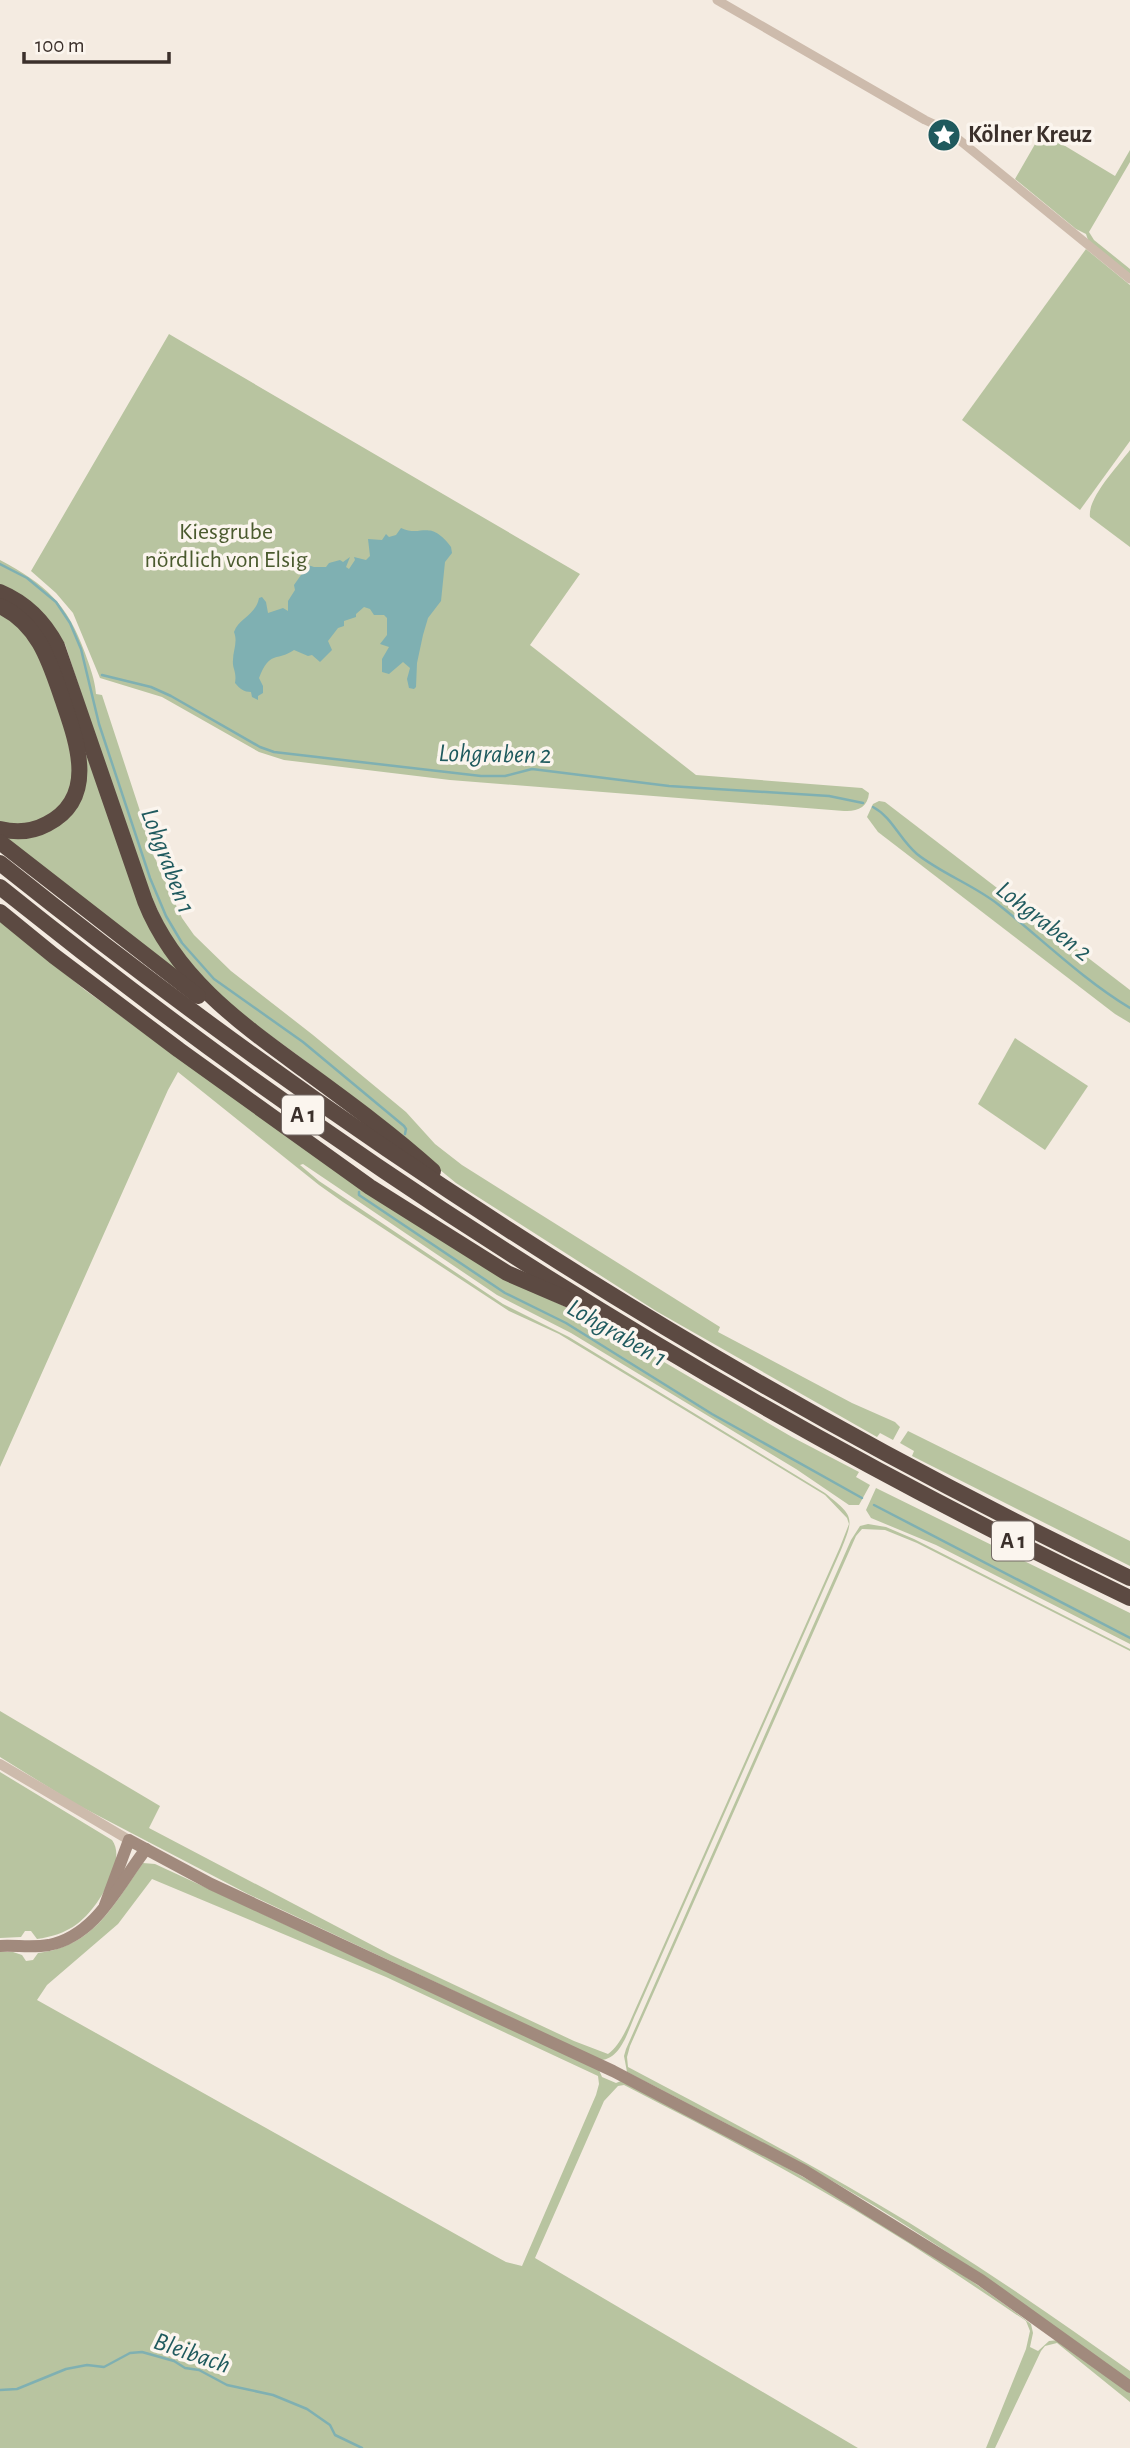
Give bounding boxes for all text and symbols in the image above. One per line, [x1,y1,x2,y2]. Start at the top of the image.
scale bar [24,21,170,65]
text: 100 m [35,35,85,56]
place icon: Kölner Kreuz [925,116,963,154]
place label: Kölner Kreuz [968,123,1092,147]
park label: Kiesgrube nördlich von Elsig [144,520,308,572]
water label: Lohgraben 2 [438,740,552,768]
water label: Lohgraben 1 [136,805,200,917]
water label: Lohgraben 2 [991,876,1097,966]
road number: A 1 [282,1096,324,1134]
water label: Lohgraben 1 [563,1294,671,1372]
road number: A 1 [992,1522,1034,1560]
water label: Bleibach [150,2328,234,2378]

